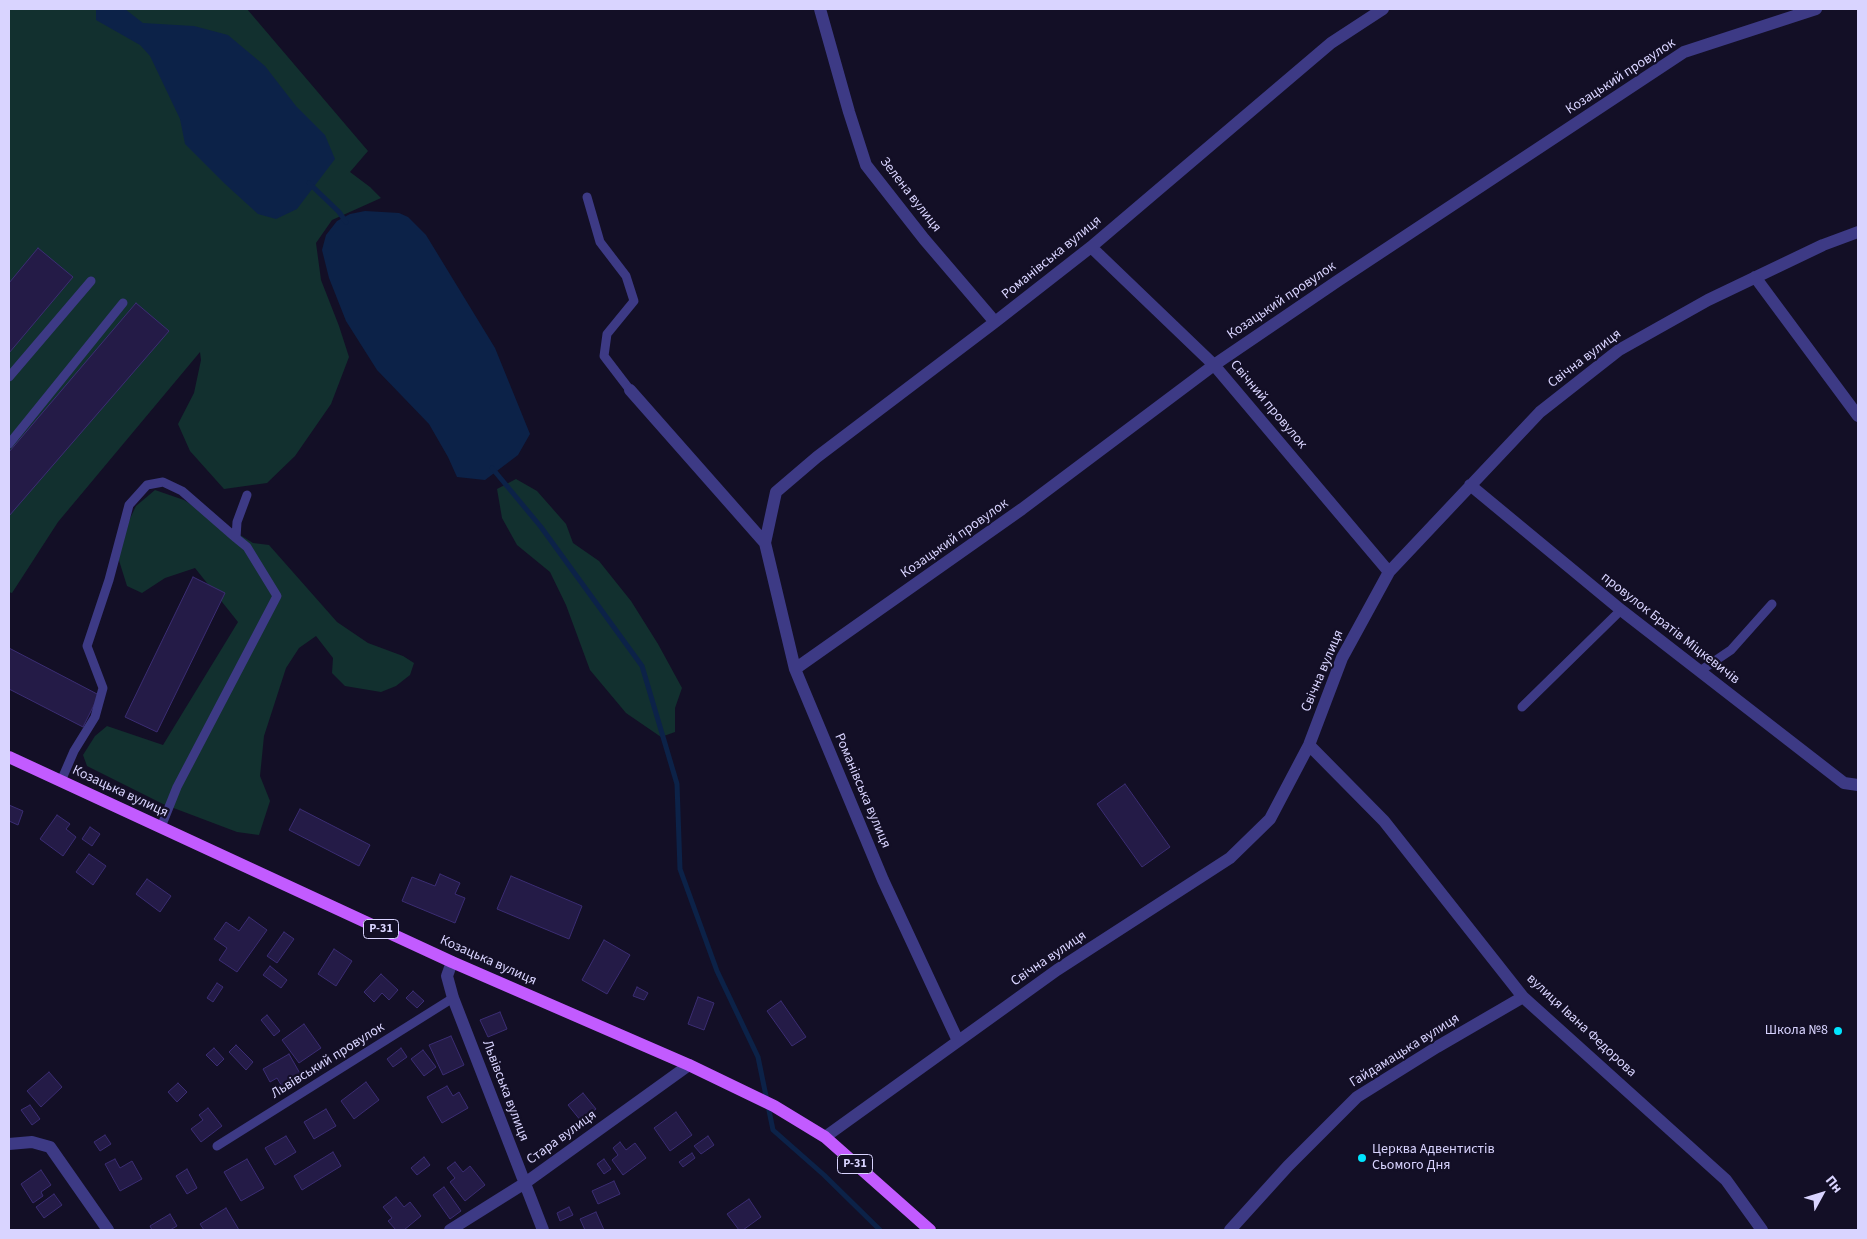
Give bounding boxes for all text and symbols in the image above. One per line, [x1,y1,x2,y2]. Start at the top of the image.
street label: Козацький провулок [1563,35,1679,119]
street label: Зелена вулиця [875,154,945,236]
street label: Романівська вулиця [999,213,1105,303]
street label: Козацький провулок [1224,258,1340,344]
street label: Свічна вулиця [1545,326,1625,392]
street label: Свічний провулок [1226,357,1310,453]
street label: Козацький провулок [898,496,1012,582]
street label: провулок Братів Міцкевичів [1597,570,1743,688]
street label: Свічна вулиця [1298,628,1348,714]
street label: Романівська вулиця [830,731,894,851]
street label: Козацька вулиця [69,762,171,822]
road number: Р-31 [364,920,398,939]
street label: Свічна вулиця [1008,928,1090,990]
street label: Козацька вулиця [437,932,539,990]
street label: вулиця Івана Федорова [1523,971,1639,1081]
street label: Гайдамацька вулиця [1347,1010,1463,1092]
street label: Львівський провулок [268,1019,388,1103]
place label: Школа №8 [1765,1023,1828,1039]
marker: Школа №8 [1832,1025,1844,1037]
street label: Львівська вулиця [478,1038,532,1144]
street label: Стара вулиця [524,1107,600,1169]
place label: Церква Адвентистiв Сьомого Дня [1372,1142,1495,1174]
marker: Церква Адвентистiв Сьомого Дня [1356,1152,1368,1164]
road number: Р-31 [838,1154,872,1174]
north arrow [1797,1169,1847,1219]
text: Пн [1820,1171,1847,1198]

